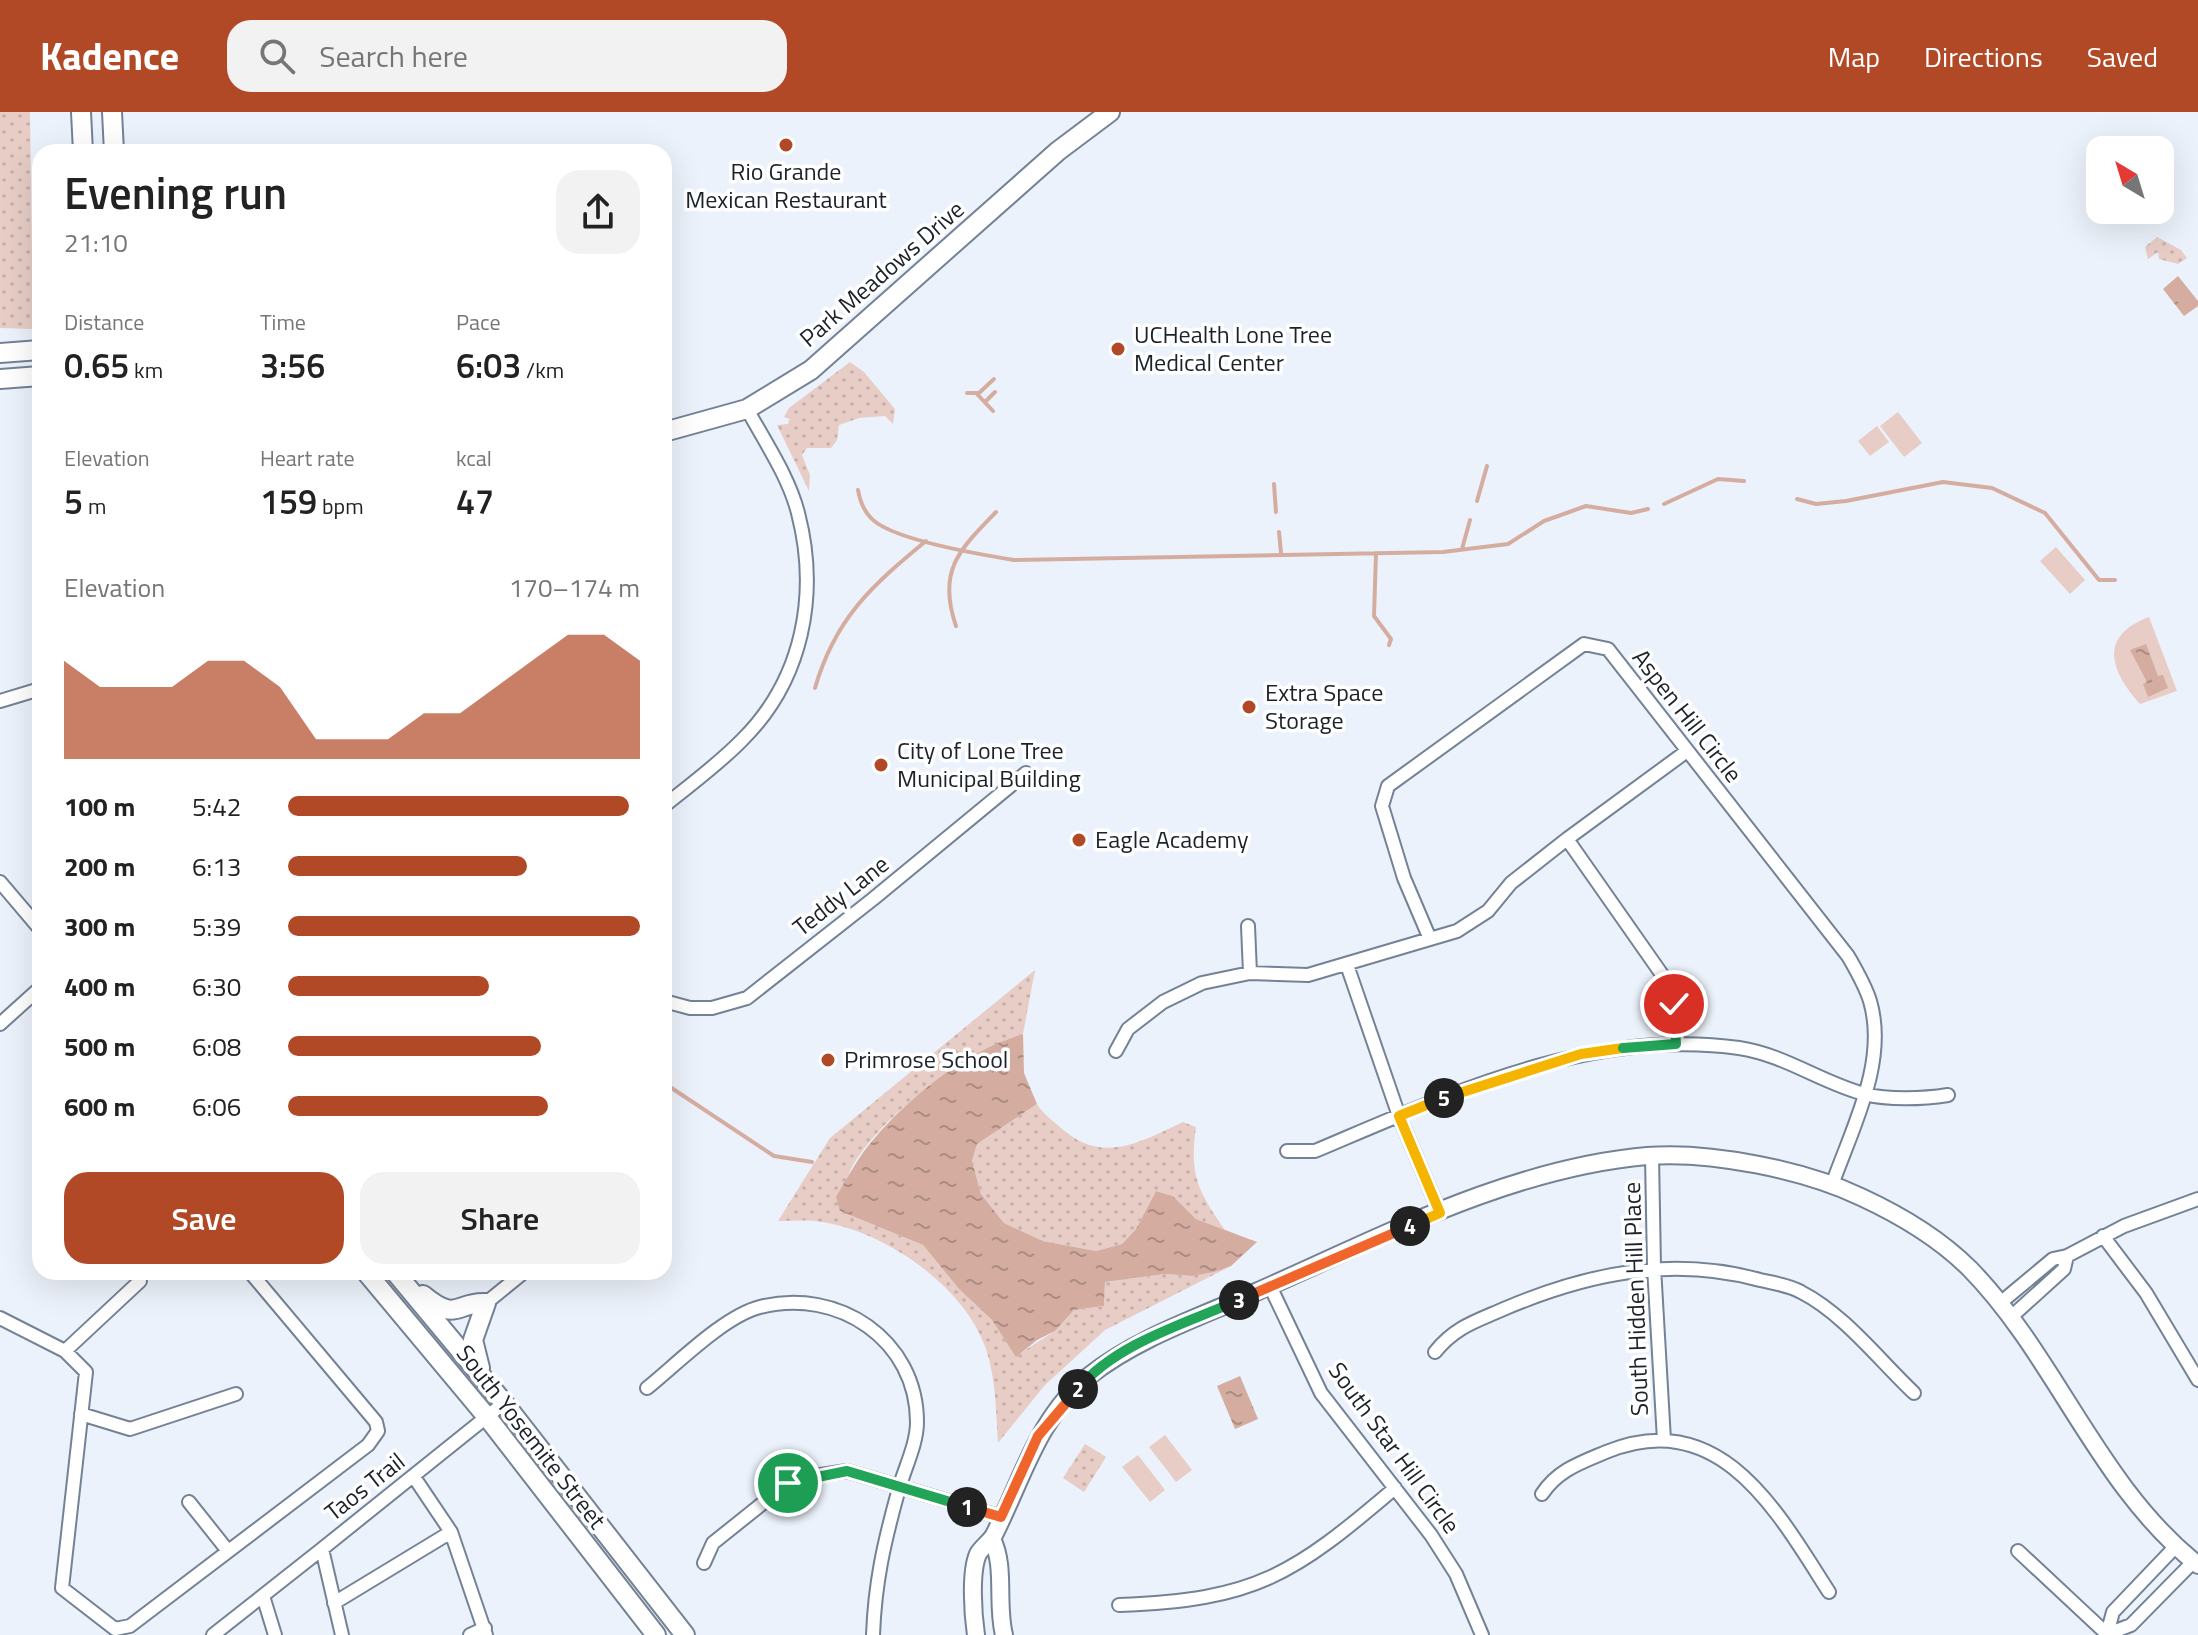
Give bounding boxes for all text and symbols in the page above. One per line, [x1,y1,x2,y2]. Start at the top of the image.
search box [227,20,787,92]
text: Kadence [40,27,179,85]
text: Search here [319,33,468,79]
icon: search [255,34,299,78]
text: Map [1828,35,1880,78]
text: Directions [1924,35,2043,78]
text: Saved [2087,35,2158,78]
marker: Rio Grande Mexican Restaurant [777,136,795,154]
north arrow [2086,136,2174,224]
map controls [2086,136,2174,224]
place label: Rio Grande Mexican Restaurant [685,153,887,217]
text: Evening run [64,159,287,226]
button: share [556,170,640,254]
street label: Park Meadows Drive [791,192,972,355]
text: 21:10 [64,223,128,262]
text: Distance [64,305,144,339]
text: Time [260,305,306,339]
text: Pace [456,305,501,339]
place label: UCHealth Lone Tree Medical Center [1134,316,1332,380]
text: 0.65 [64,339,129,391]
text: 3:56 [260,339,325,391]
text: 6:03 [456,339,521,391]
marker: UCHealth Lone Tree Medical Center [1109,340,1127,358]
text: km [129,353,163,387]
text: /km [521,353,564,387]
text: Elevation [64,441,150,475]
text: Heart rate [260,441,355,475]
text: kcal [456,441,492,475]
text: 5 [64,475,83,527]
text: 159 [260,475,317,527]
text: 47 [456,475,494,527]
text: m [83,489,106,523]
text: bpm [317,489,364,523]
text: Elevation [64,568,165,607]
text: 170–174 m [509,568,640,607]
street label: Aspen Hill Circle [1624,641,1751,790]
place label: Extra Space Storage [1265,674,1383,738]
marker: Extra Space Storage [1240,698,1258,716]
place label: City of Lone Tree Municipal Building [897,732,1081,796]
marker: City of Lone Tree Municipal Building [872,756,890,774]
text: 100 m [64,787,135,826]
text: 5:42 [192,787,241,826]
place label: Eagle Academy [1095,821,1249,857]
marker: Eagle Academy [1070,831,1088,849]
street label: Teddy Lane [785,846,896,944]
text: 200 m [64,847,135,886]
text: 6:13 [192,847,241,886]
text: 300 m [64,907,135,946]
text: 5:39 [192,907,241,946]
text: 400 m [64,967,135,1006]
text: 6:30 [192,967,241,1006]
pin [1640,970,1708,1038]
icon: check [1652,982,1696,1026]
text: 500 m [64,1027,135,1066]
text: 6:08 [192,1027,241,1066]
place label: Primrose School [844,1041,1008,1077]
marker: Primrose School [819,1051,837,1069]
pin: 5 [1424,1078,1464,1118]
text: 5 [1438,1081,1450,1115]
text: 600 m [64,1087,135,1126]
text: 6:06 [192,1087,241,1126]
button: Save [64,1172,344,1264]
button: Share [360,1172,640,1264]
street label: South Hidden Hill Place [1613,1181,1657,1417]
pin: 4 [1390,1206,1430,1246]
text: 4 [1404,1209,1416,1243]
pin: 3 [1219,1280,1259,1320]
text: 3 [1233,1283,1245,1317]
street label: South Yosemite Street [448,1337,616,1537]
street label: South Star Hill Circle [1320,1354,1469,1541]
pin: 2 [1058,1369,1098,1409]
text: 2 [1072,1372,1084,1406]
street label: Taos Trail [317,1443,412,1529]
pin [754,1449,822,1517]
icon: arrive [766,1461,810,1505]
pin: 1 [947,1487,987,1527]
text: 1 [961,1490,973,1524]

